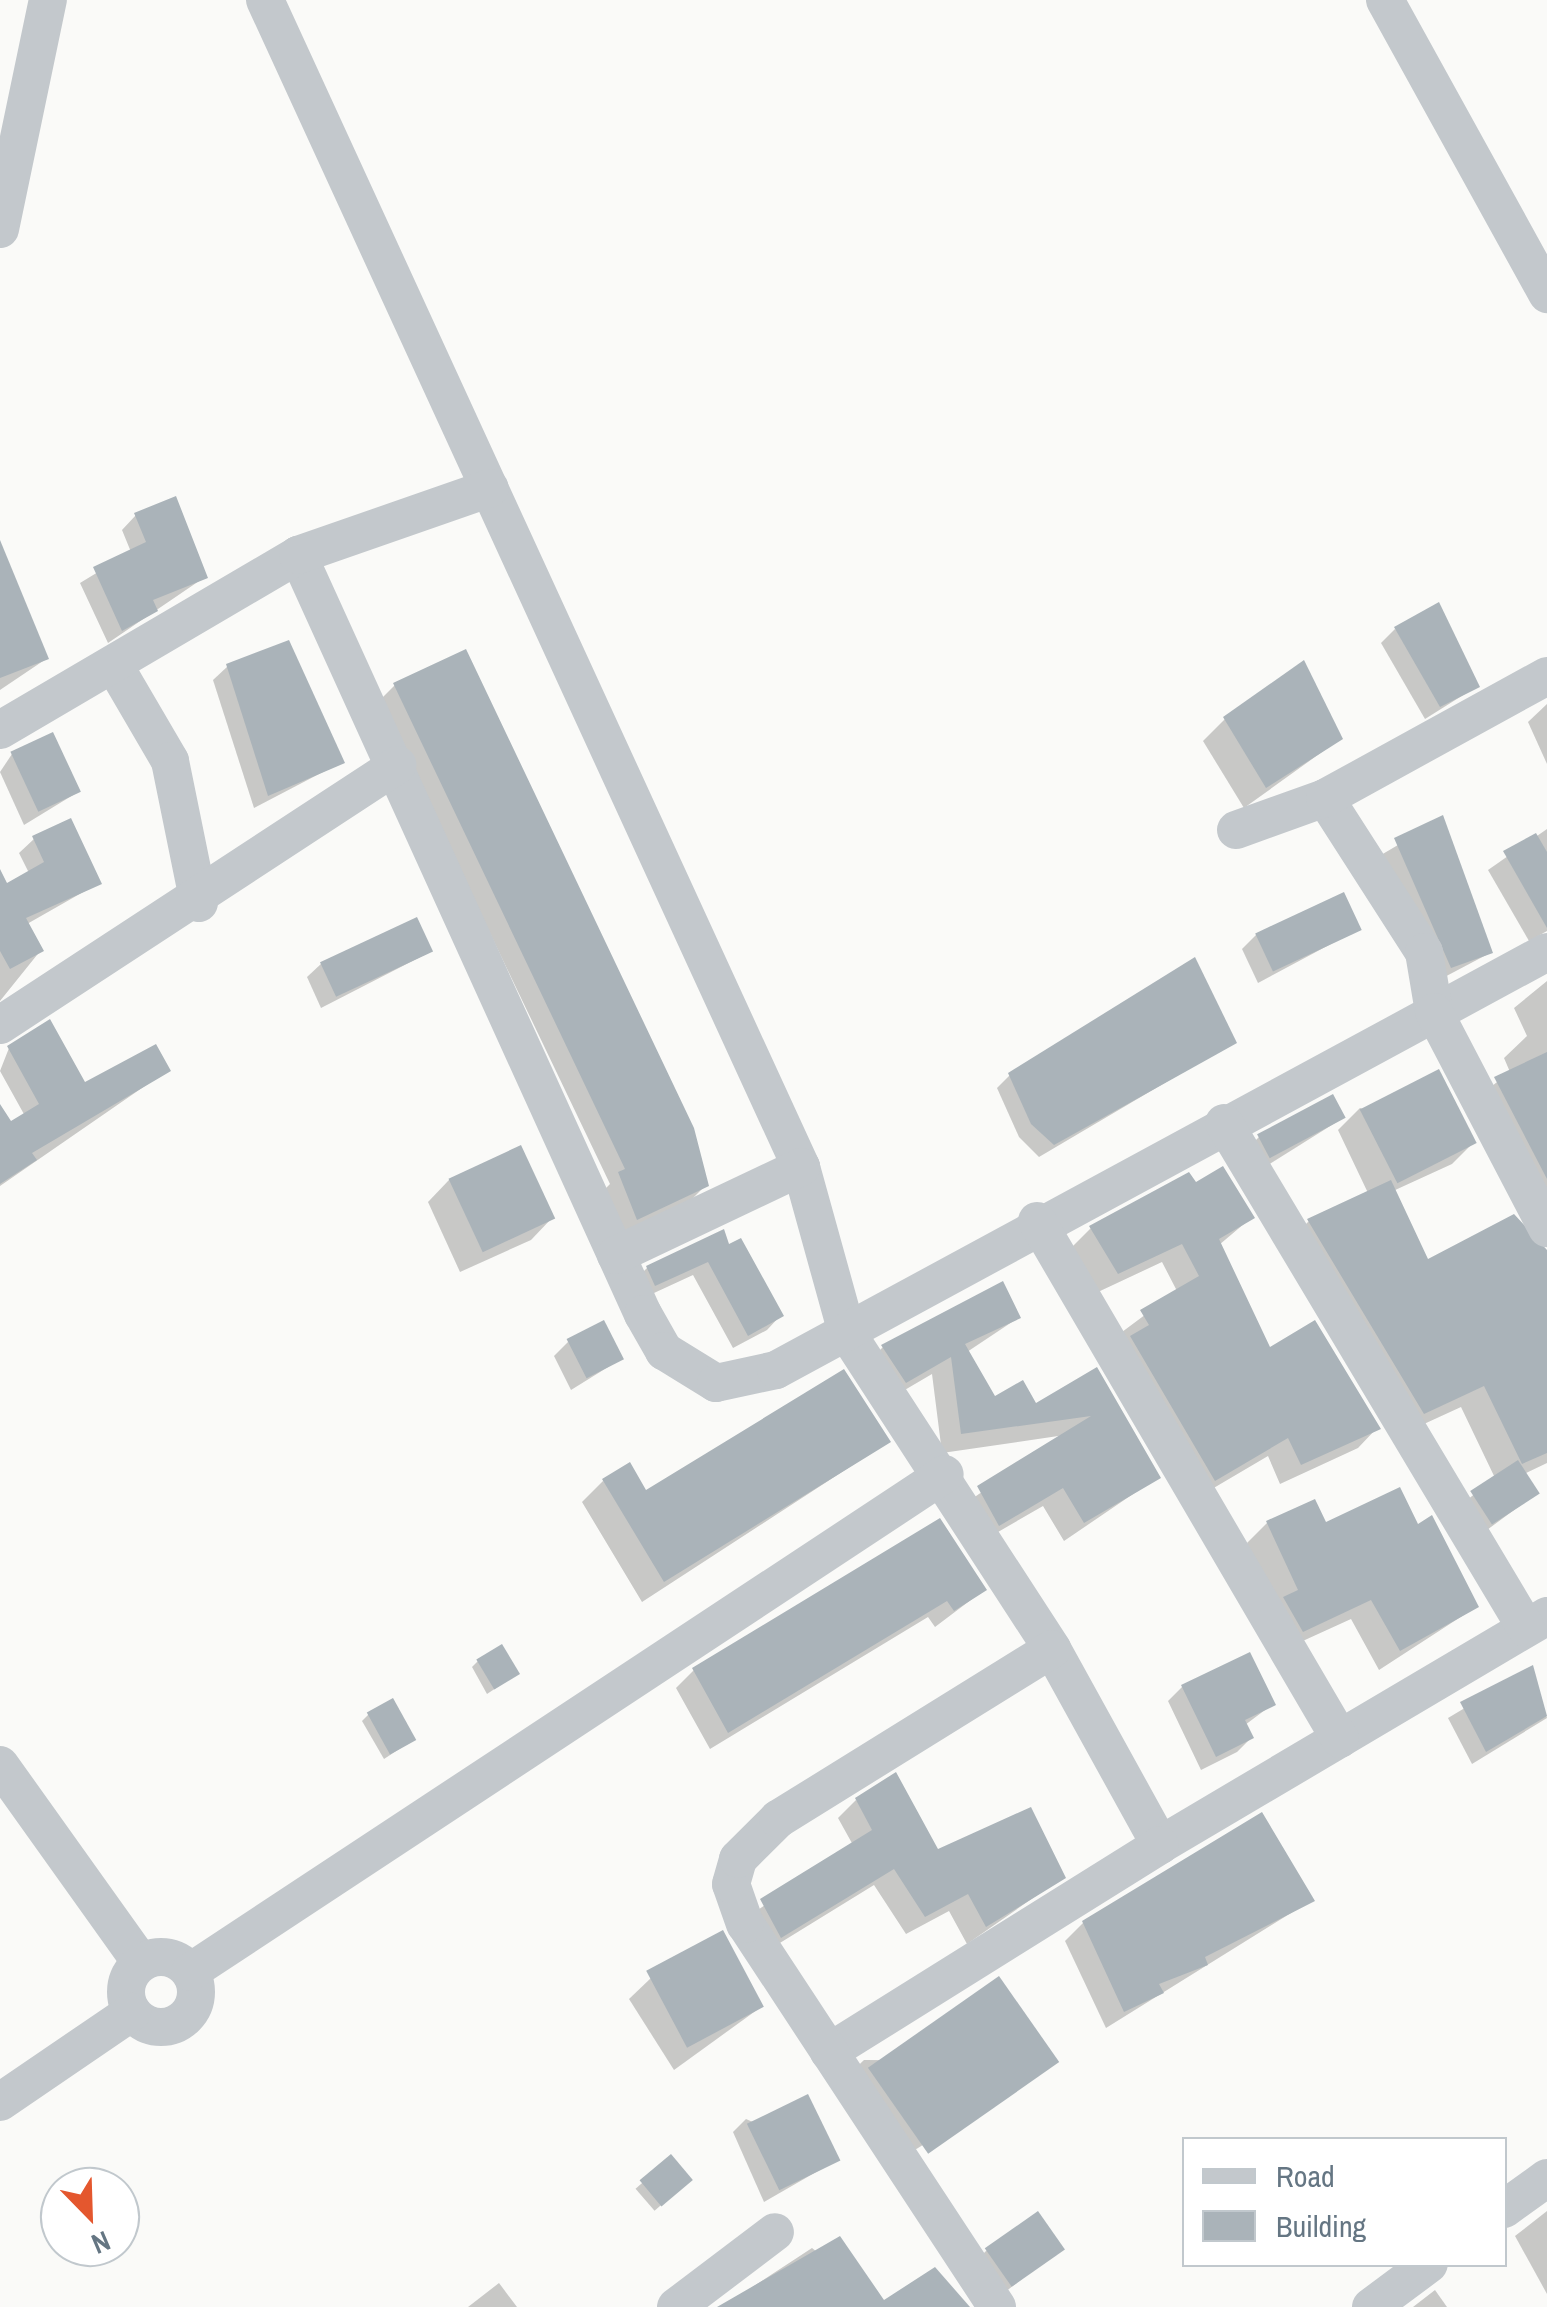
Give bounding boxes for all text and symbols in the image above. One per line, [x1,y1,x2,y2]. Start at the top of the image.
legend [1182,2137,1507,2267]
text: Road [1276,2156,1335,2196]
north arrow [40,2167,140,2267]
text: Building [1276,2206,1366,2246]
text: N [86,2222,116,2263]

